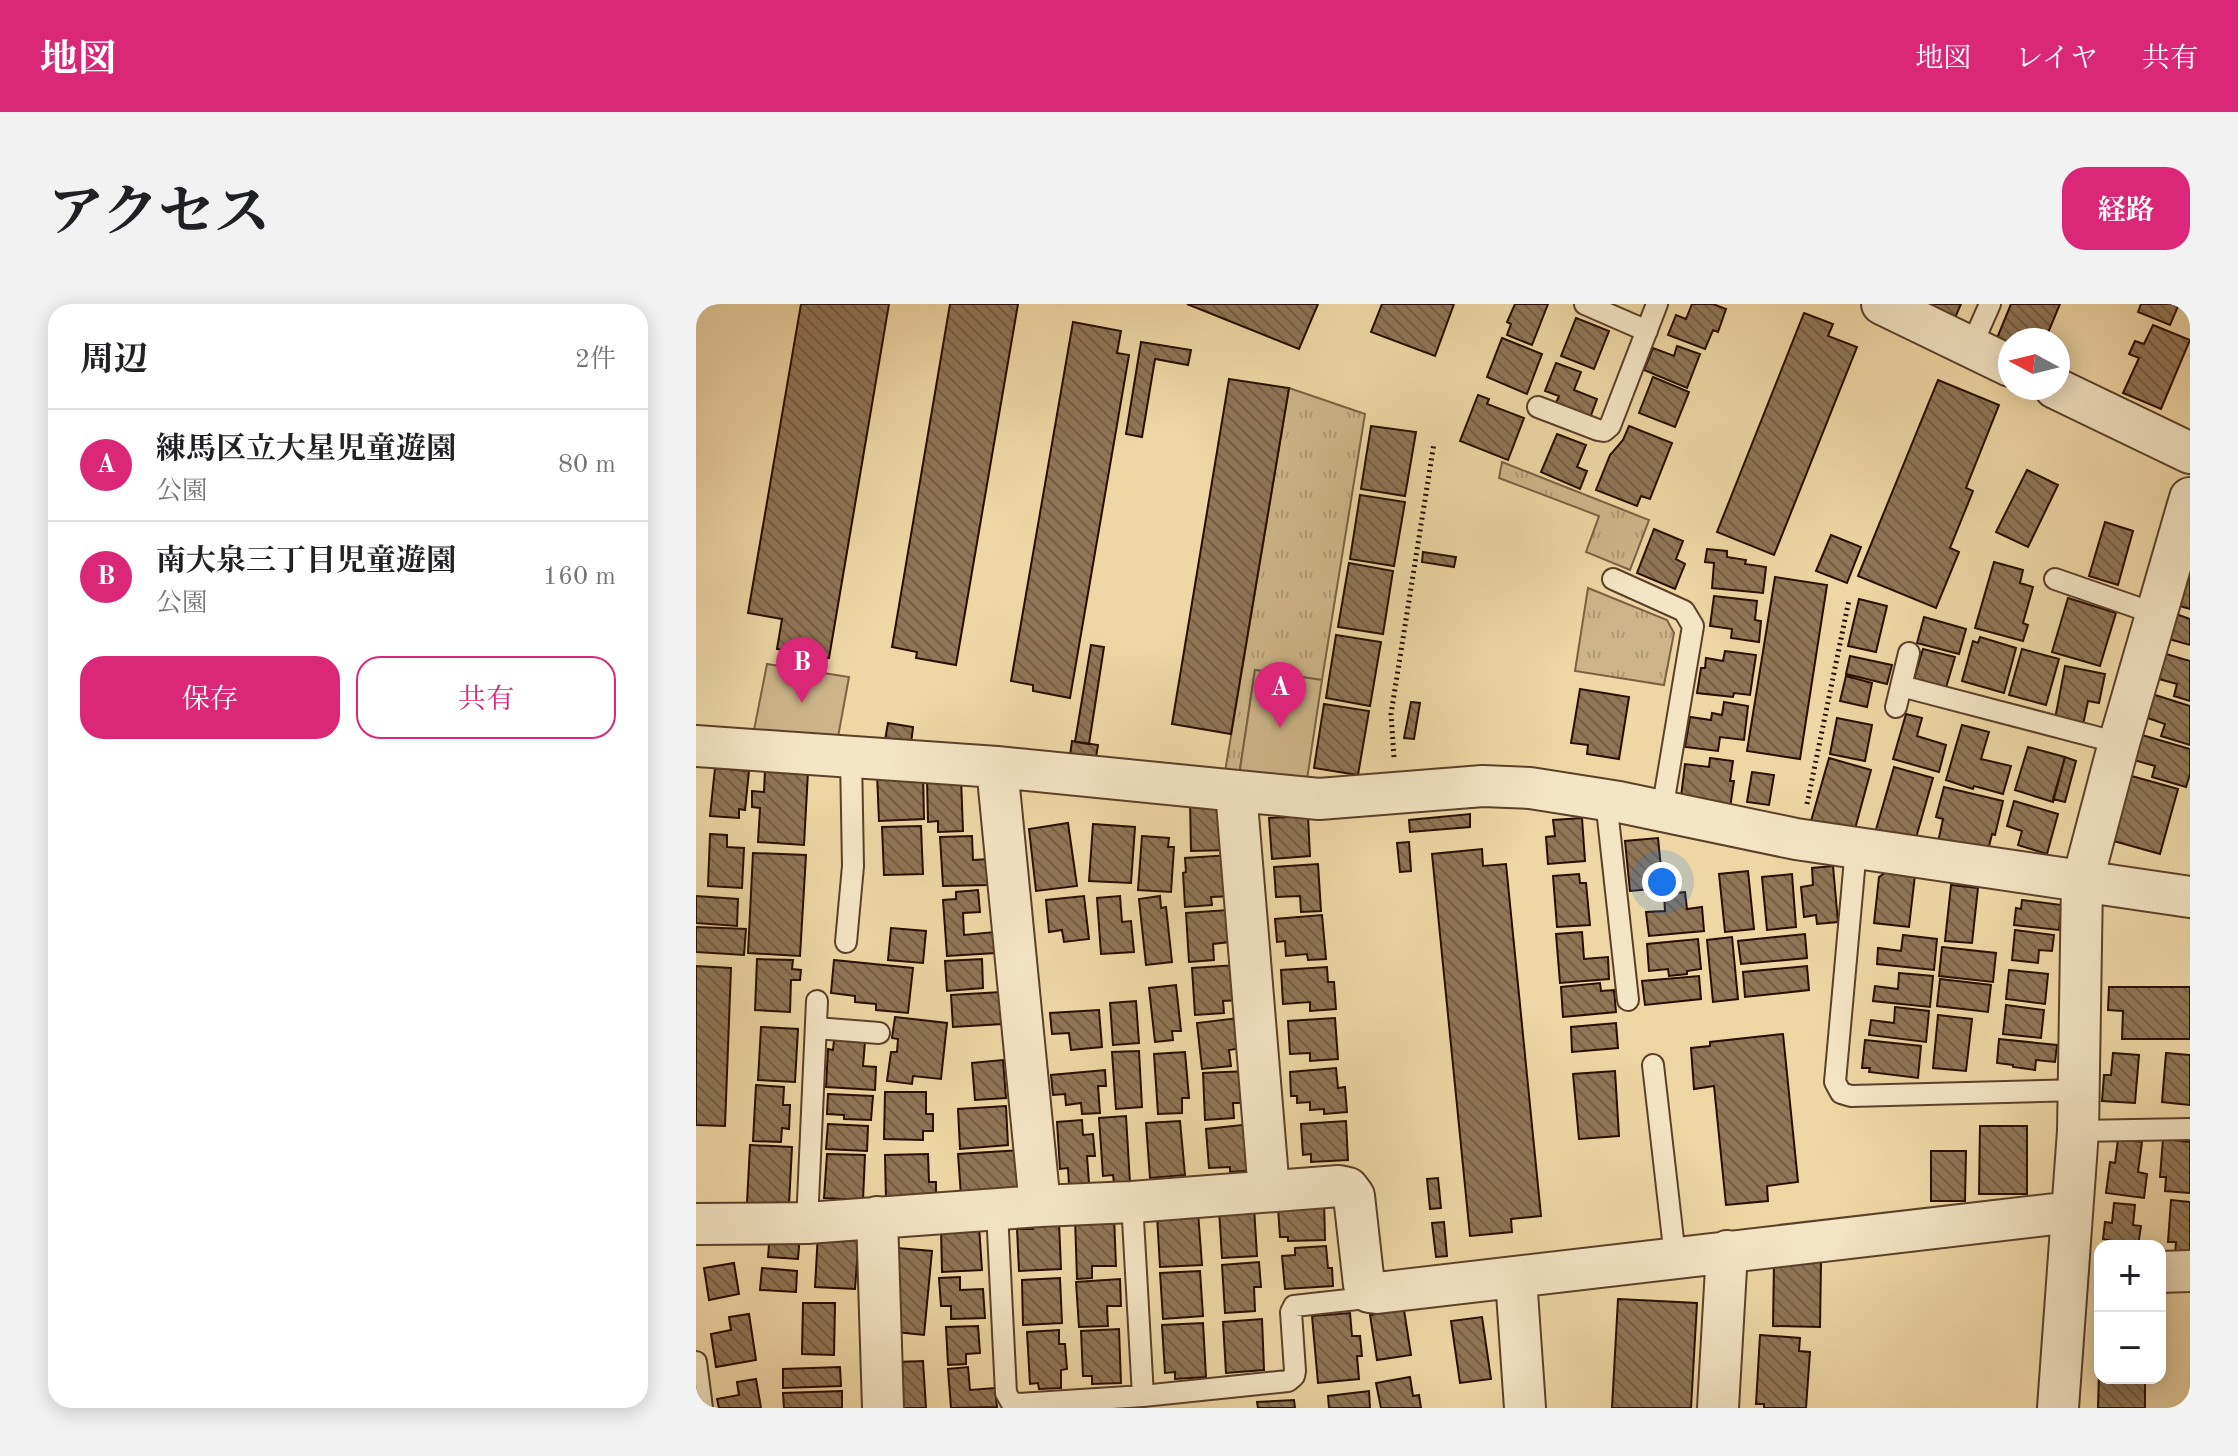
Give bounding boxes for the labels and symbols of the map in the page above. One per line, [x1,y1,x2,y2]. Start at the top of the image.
north arrow [1998,328,2070,400]
pin: B [776,637,828,703]
pin: A [1254,662,1306,728]
your location [1642,862,1682,902]

